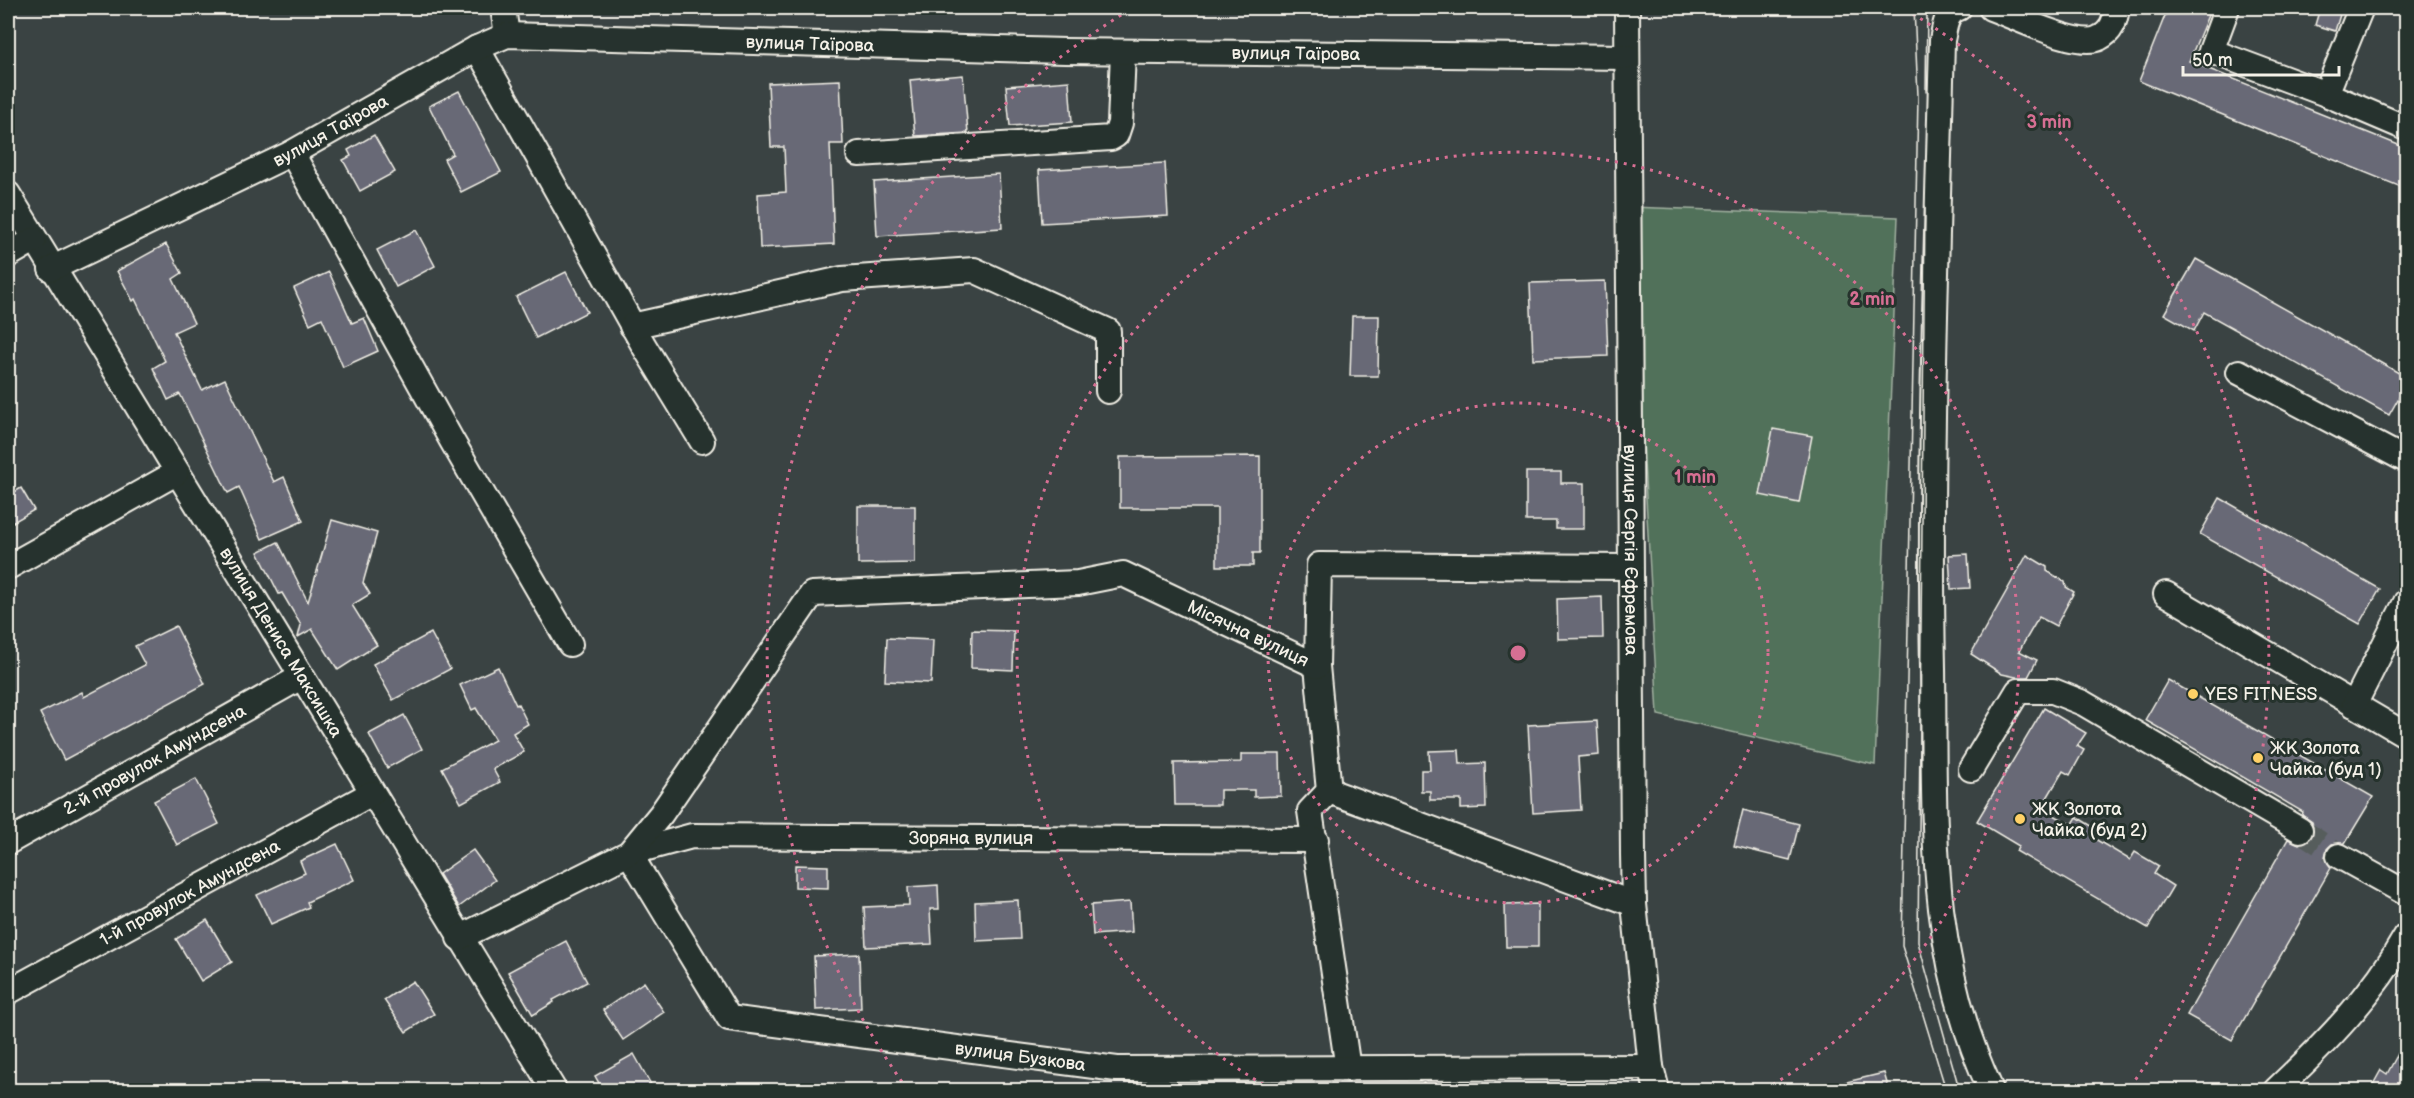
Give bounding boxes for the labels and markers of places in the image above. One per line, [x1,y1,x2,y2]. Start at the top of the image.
centre of rings [1508,643,1528,663]
place label: YES FITNESS [2204,684,2318,705]
marker: YES FITNESS [2186,687,2200,701]
place label: ЖК Золота Чайка (буд 1) [2270,738,2382,780]
marker: ЖК Золота Чайка (буд 1) [2251,751,2265,765]
place label: ЖК Золота Чайка (буд 2) [2032,799,2147,841]
marker: ЖК Золота Чайка (буд 2) [2013,812,2027,826]

